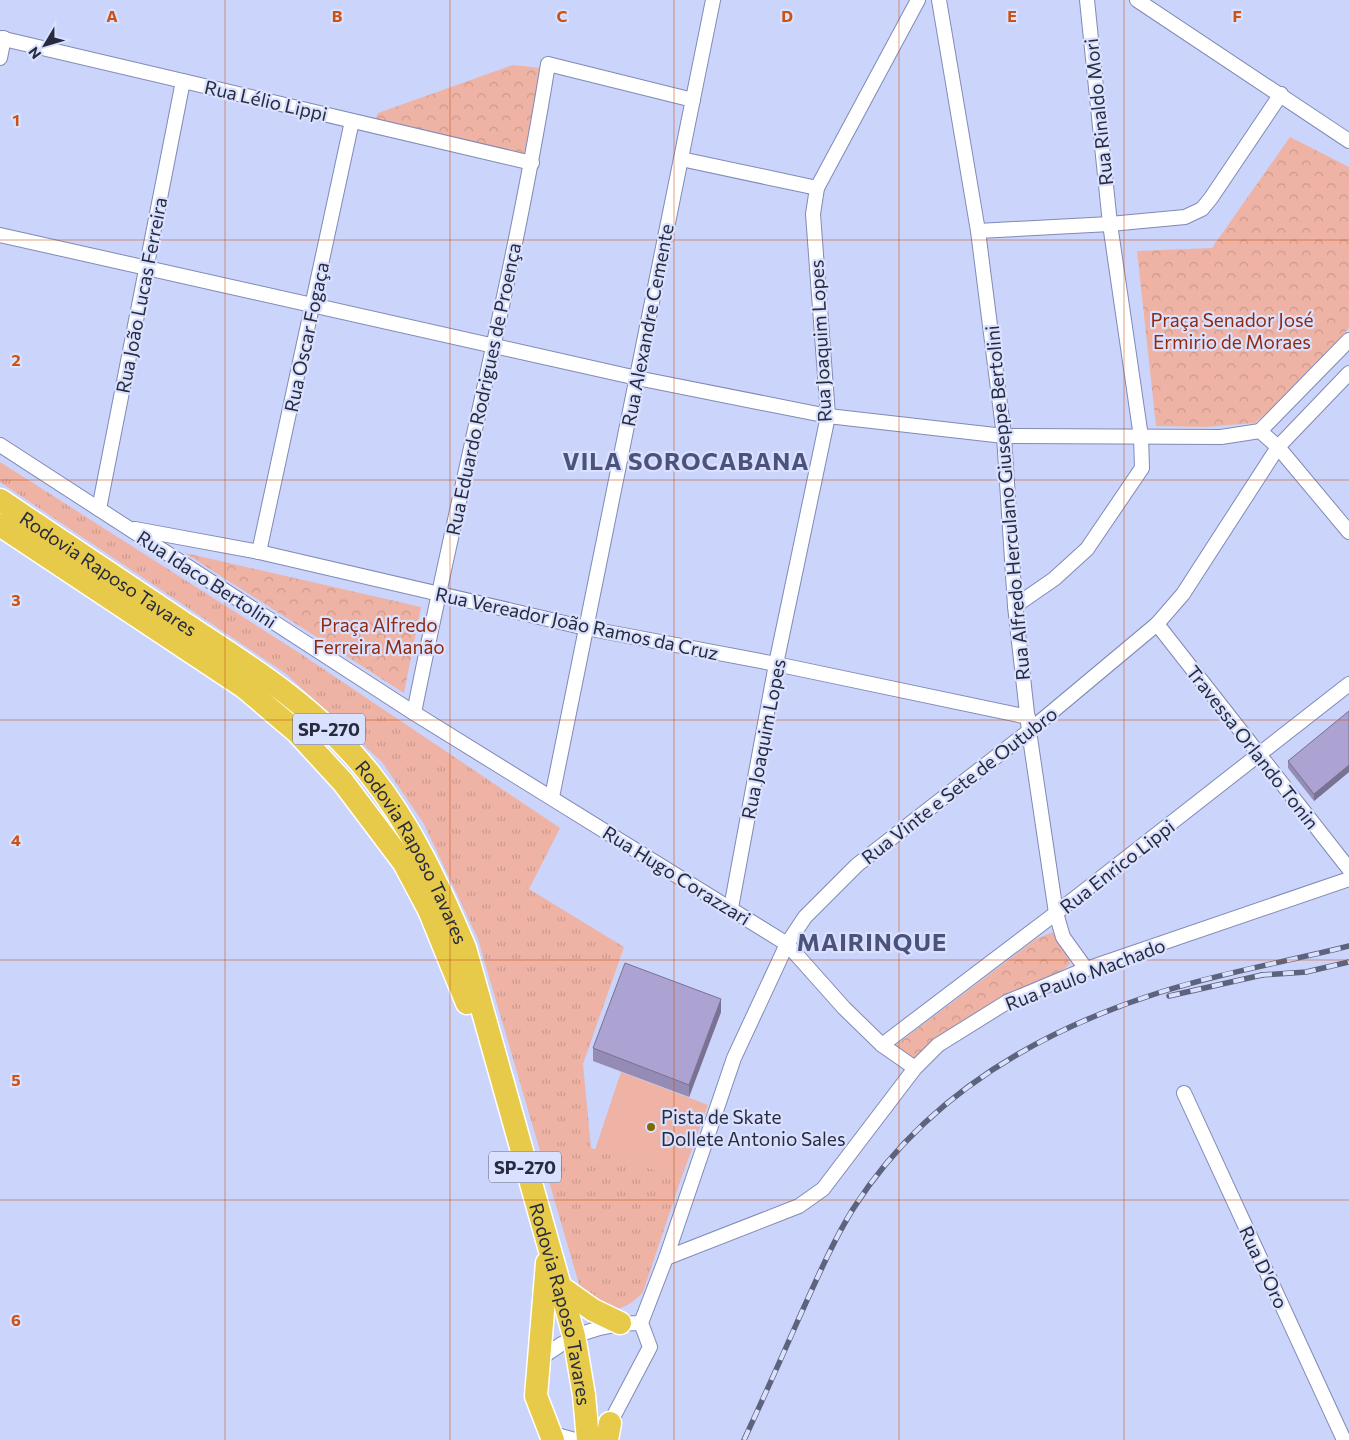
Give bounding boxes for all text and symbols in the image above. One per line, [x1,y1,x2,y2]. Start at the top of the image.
text: A [106,6,118,25]
text: B [332,6,343,25]
text: C [557,6,568,25]
text: D [781,6,793,25]
text: E [1007,6,1017,25]
text: F [1232,6,1242,25]
north arrow [20,20,70,70]
street label: Rua Rinaldo Mori [1079,37,1117,187]
text: N [24,44,44,63]
street label: Rua Lélio Lippi [202,75,330,125]
text: 1 [12,110,20,129]
street label: Rua João Lucas Ferreira [111,195,171,395]
street label: Rua Alexandre Cemente [616,222,678,428]
street label: Rua Eduardo Rodrigues de Proença [441,241,525,537]
street label: Rua Joaquim Lopes [804,259,836,423]
street label: Rua Oscar Fogaça [279,260,333,414]
park label: Praça Senador José Ermirio de Moraes [1150,308,1314,353]
street label: Rua Alfredo Herculano Giuseppe Bertolini [980,325,1034,681]
text: 2 [11,350,21,369]
district label: VILA SOROCABANA [563,446,809,475]
street label: Rodovia Raposo Tavares [16,506,202,640]
street label: Rua Idaco Bertolini [133,525,281,633]
street label: Rua Vereador João Ramos da Cruz [433,582,721,664]
text: 3 [11,590,21,609]
park label: Praça Alfredo Ferreira Manão [313,613,445,658]
street label: Rua Joaquim Lopes [736,657,790,821]
street label: Travessa Orlando Tonin [1182,661,1324,833]
street label: Rua Vinte e Sete de Outubro [857,701,1061,869]
road number: SP-270 [293,714,365,744]
street label: Rodovia Raposo Tavares [351,755,473,947]
street label: Rua Enrico Lippi [1055,814,1179,918]
street label: Rua Hugo Corazzari [599,820,755,930]
text: 4 [11,830,21,849]
district label: MAIRINQUE [797,927,947,956]
street label: Rua Paulo Machado [1002,933,1168,1015]
text: 5 [11,1070,21,1089]
place label: Pista de Skate Dollete Antonio Sales [661,1105,846,1150]
marker: Pista de Skate Dollete Antonio Sales [645,1121,657,1133]
road number: SP-270 [489,1152,561,1182]
street label: Rodovia Raposo Tavares [526,1200,596,1406]
street label: Rua D'Oro [1235,1222,1293,1312]
text: 6 [11,1310,21,1329]

